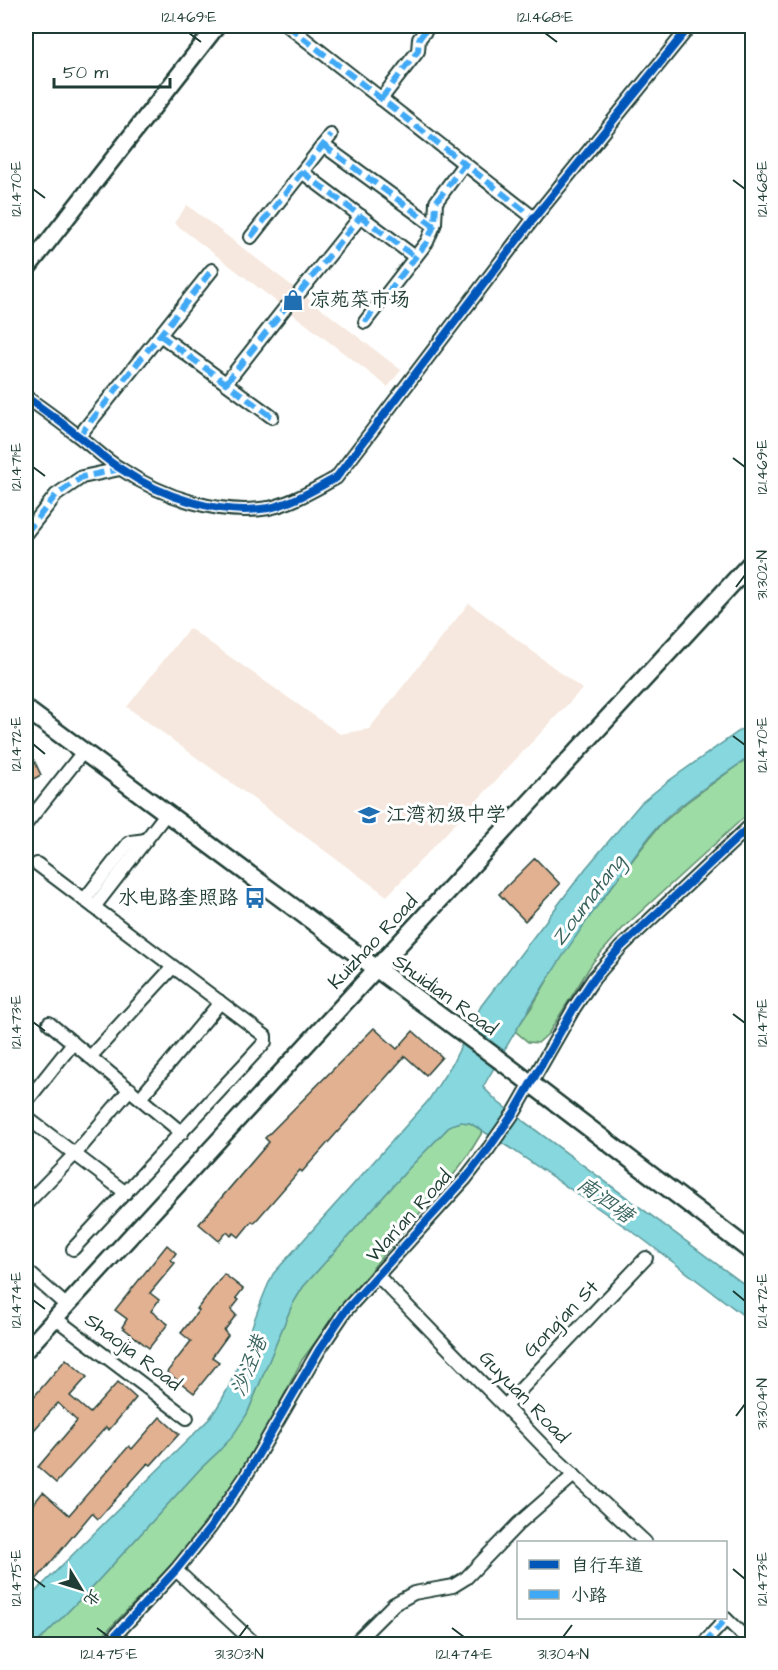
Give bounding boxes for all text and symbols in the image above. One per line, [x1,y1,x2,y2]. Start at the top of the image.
text: 121.469°E [162,7,217,28]
text: 121.468°E [517,7,573,28]
scale bar [54,51,170,89]
text: 50 m [63,60,108,85]
text: 121.470°E [6,161,27,217]
text: 121.468°E [752,161,773,217]
place label: 凉苑菜市场 [310,286,410,314]
shop icon: 凉苑菜市场 [281,288,305,312]
text: 121.469°E [752,439,773,494]
text: 121.471°E [6,443,27,491]
text: 31.302°N [752,550,773,600]
text: 121.472°E [6,717,27,771]
text: 121.470°E [752,717,773,773]
place label: 江湾初级中学 [386,801,506,829]
school or university icon: 江湾初级中学 [357,803,381,827]
water label: Zoumatang [544,848,633,952]
place label: 水电路奎照路 [118,884,239,912]
bus stop icon: 水电路奎照路 [243,886,267,910]
street label: Kuizhao Road [322,888,424,996]
street label: Shuidian Road [387,947,503,1043]
text: 121.473°E [6,995,27,1049]
text: 121.471°E [752,999,773,1047]
street label: Wan'an Road [360,1163,458,1269]
water label: 南泗塘 [571,1170,641,1231]
text: 121.474°E [6,1272,27,1328]
street label: Gong'an St [517,1274,606,1365]
text: 121.472°E [752,1274,773,1328]
street label: Shaojia Road [79,1306,187,1398]
water label: 沙泾港 [224,1330,275,1401]
street label: Guyuan Road [472,1344,575,1450]
text: 31.304°N [752,1378,773,1430]
legend [517,1541,727,1619]
text: 121.475°E [6,1549,27,1606]
text: 121.473°E [752,1552,773,1606]
text: 自行车道 [571,1553,643,1578]
north arrow [51,1559,111,1619]
text: 小路 [571,1583,607,1608]
text: 北 [78,1585,106,1611]
text: 121.475°E [81,1644,138,1665]
text: 31.303°N [214,1644,264,1665]
text: 121.474°E [436,1644,492,1665]
text: 31.304°N [537,1644,589,1665]

